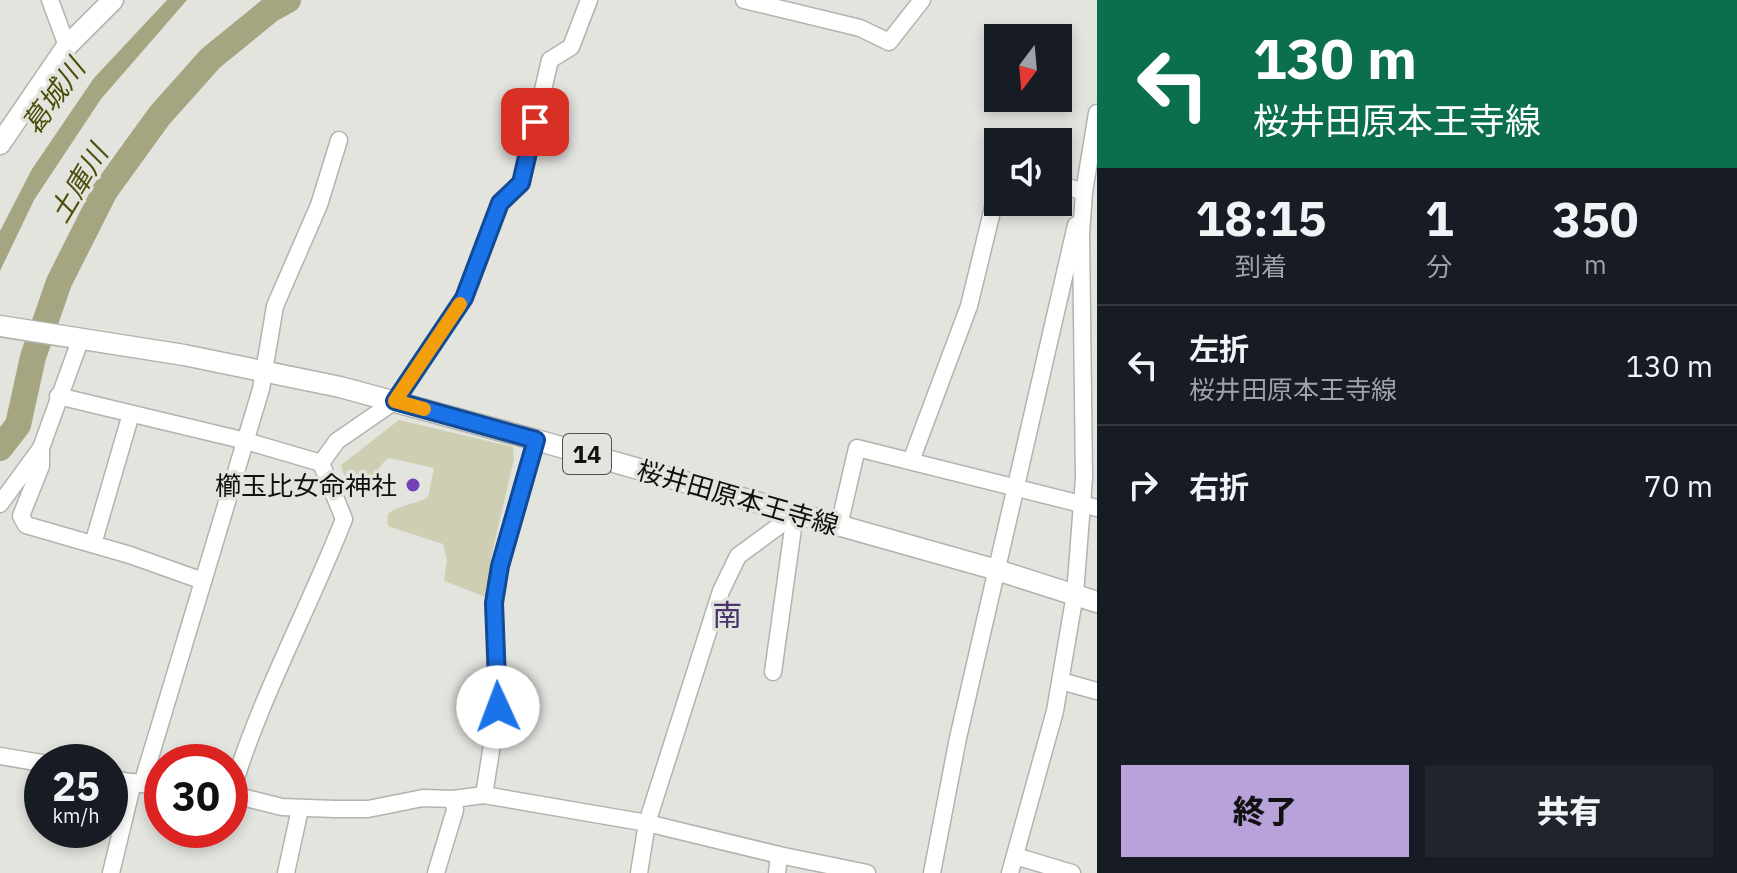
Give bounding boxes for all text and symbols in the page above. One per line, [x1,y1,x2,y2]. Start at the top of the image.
text: 130 m [1253,22,1417,94]
north arrow [984,24,1072,112]
map controls [984,24,1072,216]
icon: left [1121,32,1225,136]
water label: 葛城川 [13,49,94,141]
pin [501,88,569,156]
text: 桜井田原本王寺線 [1253,97,1541,144]
icon: arrive [513,100,557,144]
button: sound [984,128,1072,216]
water label: 土庫川 [41,135,117,229]
text: 18:15 [1195,187,1326,249]
text: 1 [1425,187,1454,249]
text: 350 [1552,188,1639,250]
text: m [1584,247,1607,281]
text: 到着 [1235,249,1287,283]
text: 分 [1426,249,1452,283]
text: 左折 [1189,329,1249,368]
icon: left [1121,343,1165,387]
text: 130 m [1626,346,1713,385]
text: 桜井田原本王寺線 [1189,372,1397,406]
road number: 14 [563,434,611,474]
street label: 桜井田原本王寺線 [633,452,843,542]
icon: right [1121,463,1165,507]
text: 70 m [1644,466,1713,505]
text: 右折 [1189,467,1249,506]
place label: 櫛玉比女命神社 [215,468,397,502]
marker: 櫛玉比女命神社 [404,476,422,494]
district label: 南 [712,595,742,634]
position arrow [456,665,540,749]
speed limit sign: 30 [144,744,248,848]
text: 25 [52,760,100,812]
button: 終了 [1121,765,1409,857]
button: 共有 [1425,765,1713,857]
text: km/h [52,802,100,829]

